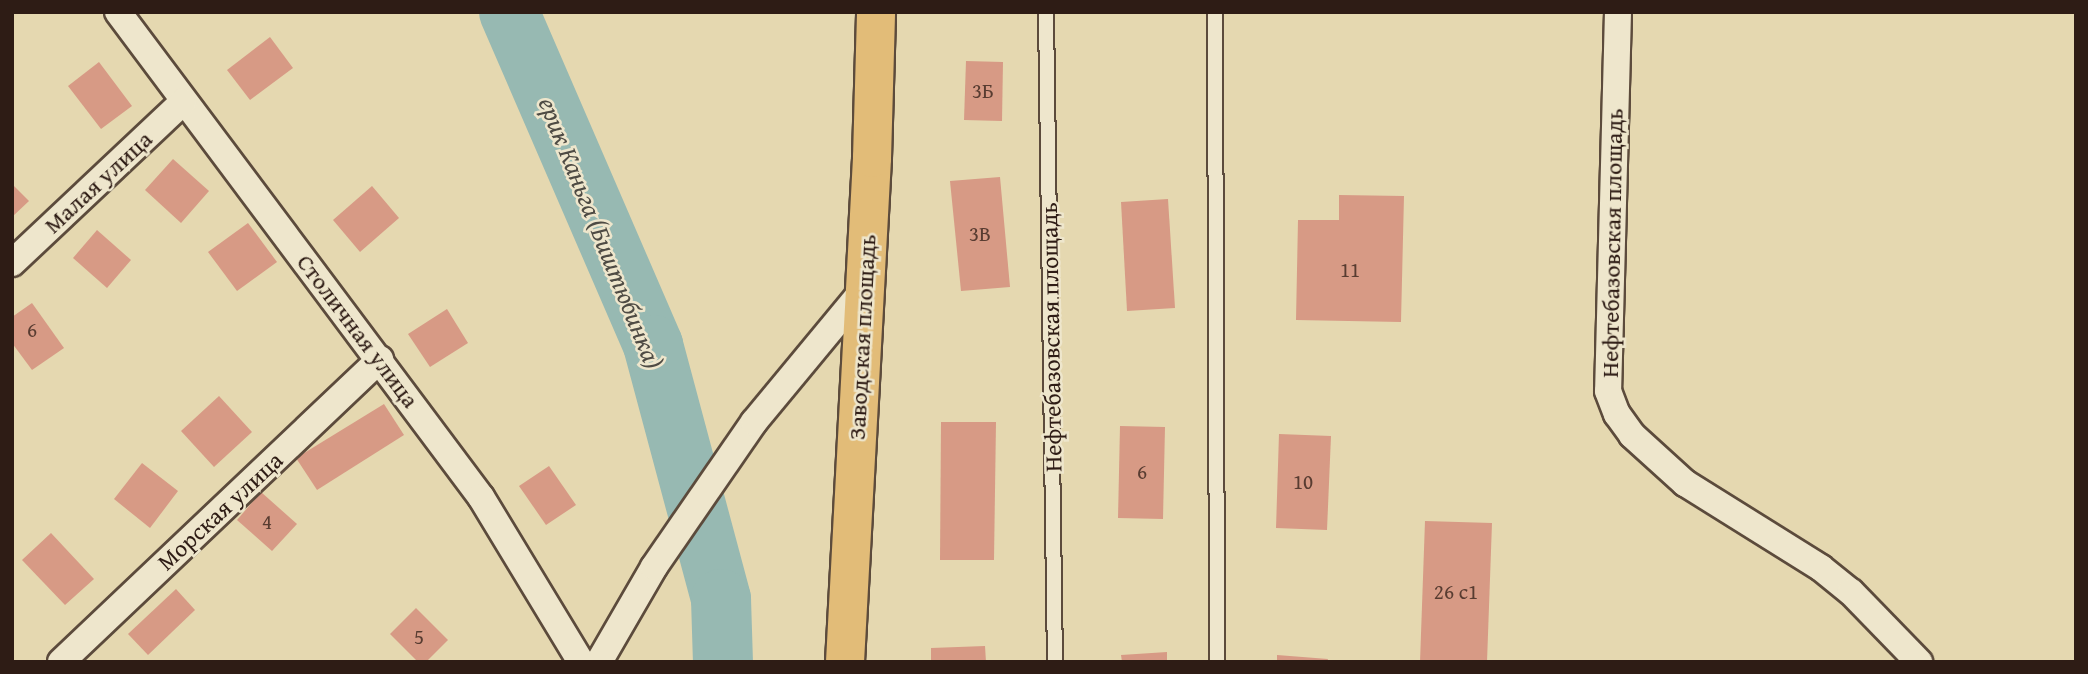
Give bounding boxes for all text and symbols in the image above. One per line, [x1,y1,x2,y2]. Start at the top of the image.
house number: 3Б [972,78,994,104]
water label: ерик Каньга (Биштюбинка) [532,93,670,373]
street label: Нефтебазовская площадь [1595,108,1629,378]
street label: Малая улица [38,125,158,239]
street label: Нефтебазовская площадь [1034,202,1068,472]
house number: 3В [969,221,991,247]
street label: Заводская площадь [842,233,882,441]
street label: Столичная улица [291,249,425,413]
house number: 11 [1340,257,1360,283]
house number: 6 [27,317,37,343]
street label: Морская улица [151,446,289,576]
house number: 6 [1137,459,1147,485]
house number: 10 [1293,469,1313,495]
house number: 4 [262,509,272,535]
house number: 26 с1 [1434,579,1478,605]
house number: 5 [414,624,424,650]

